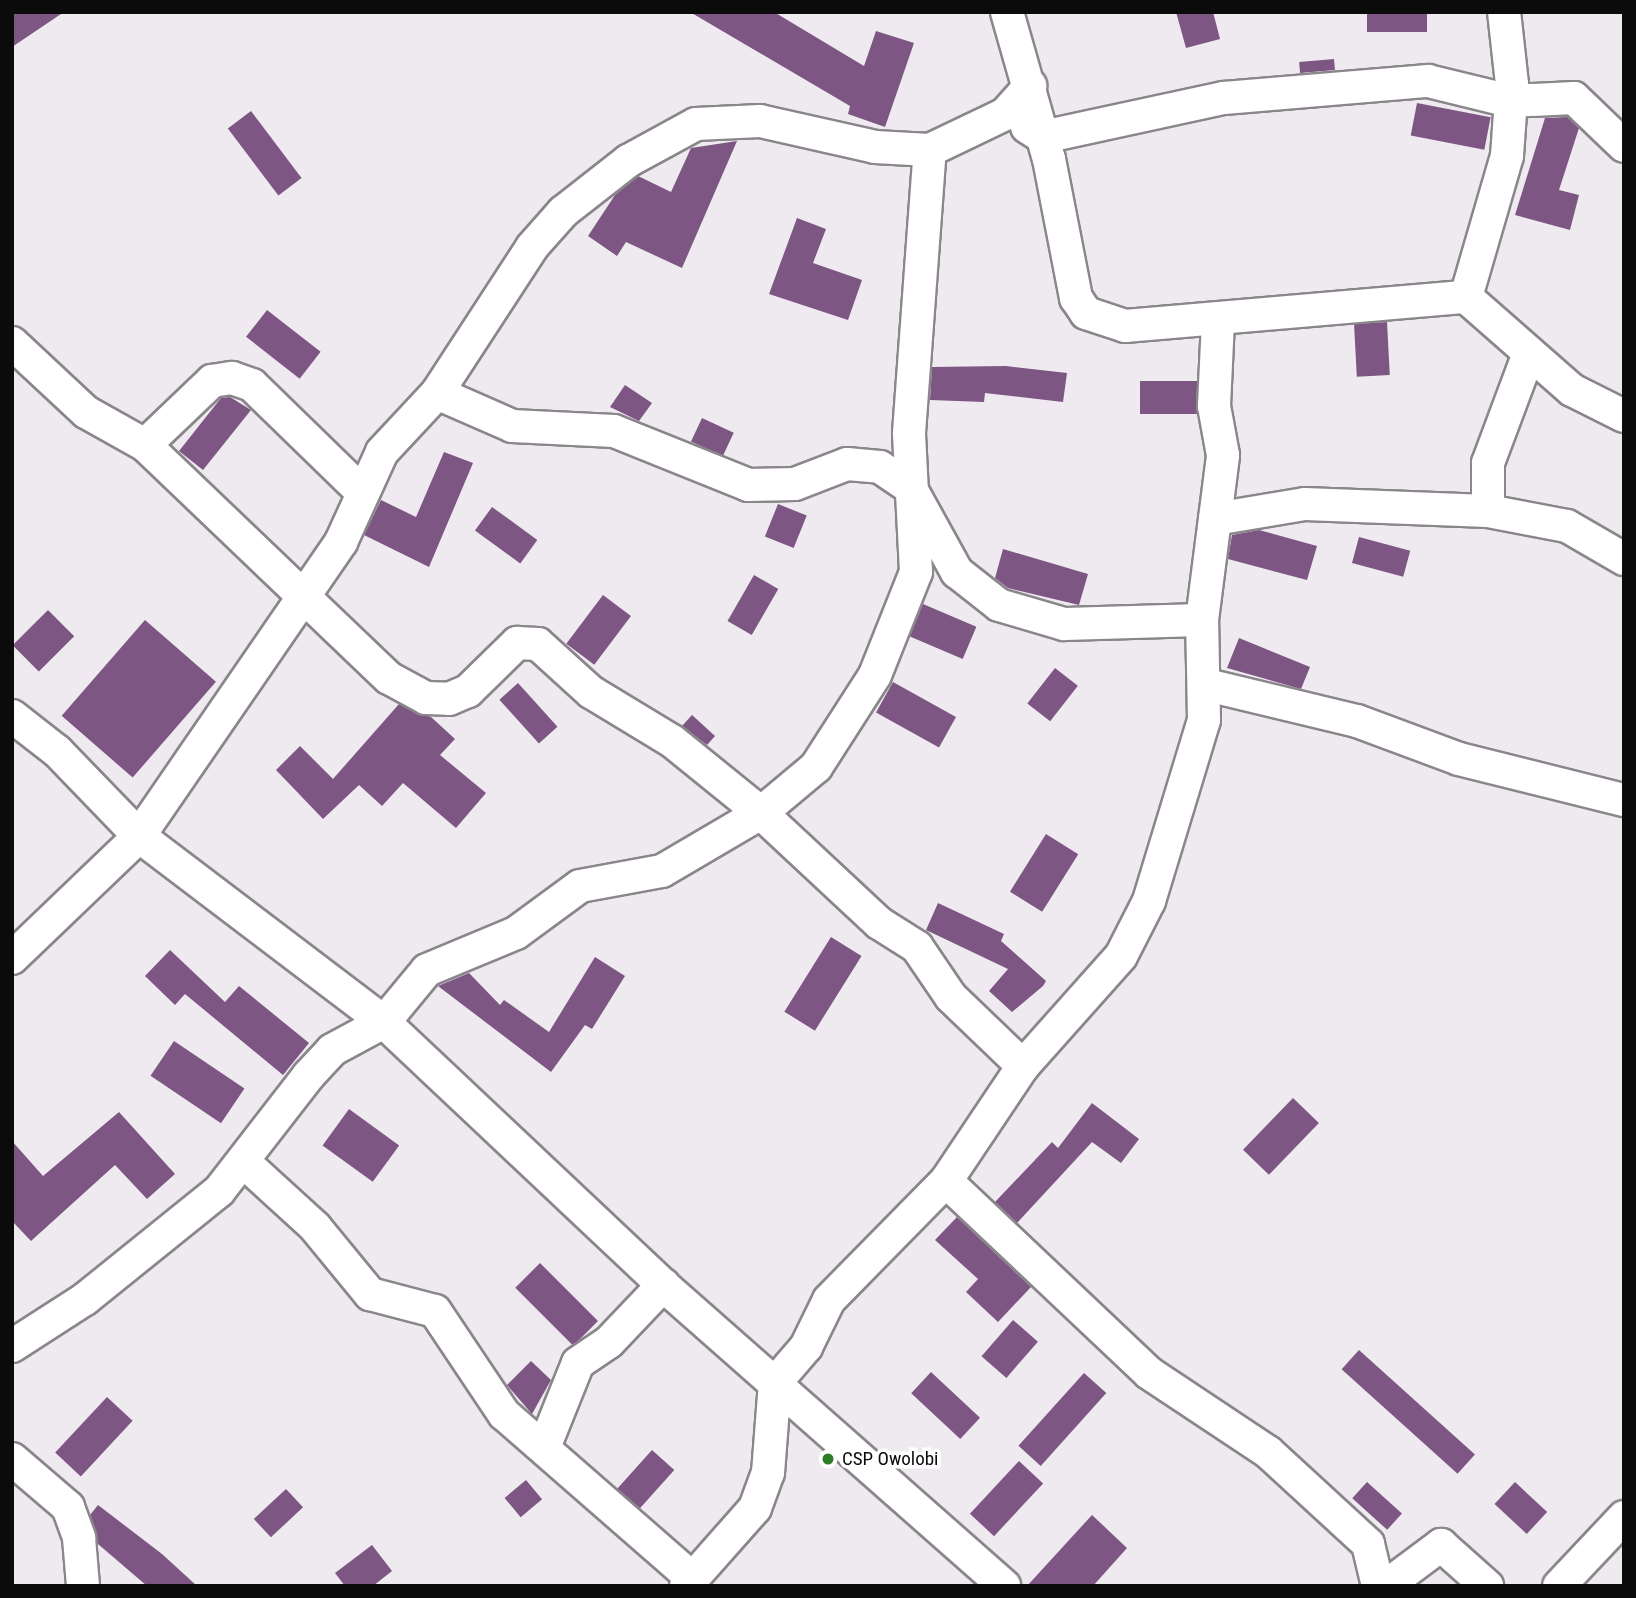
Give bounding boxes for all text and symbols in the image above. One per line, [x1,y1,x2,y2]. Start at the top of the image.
place label: CSP Owolobi [842,1448,938,1470]
marker: CSP Owolobi [820,1451,836,1467]

